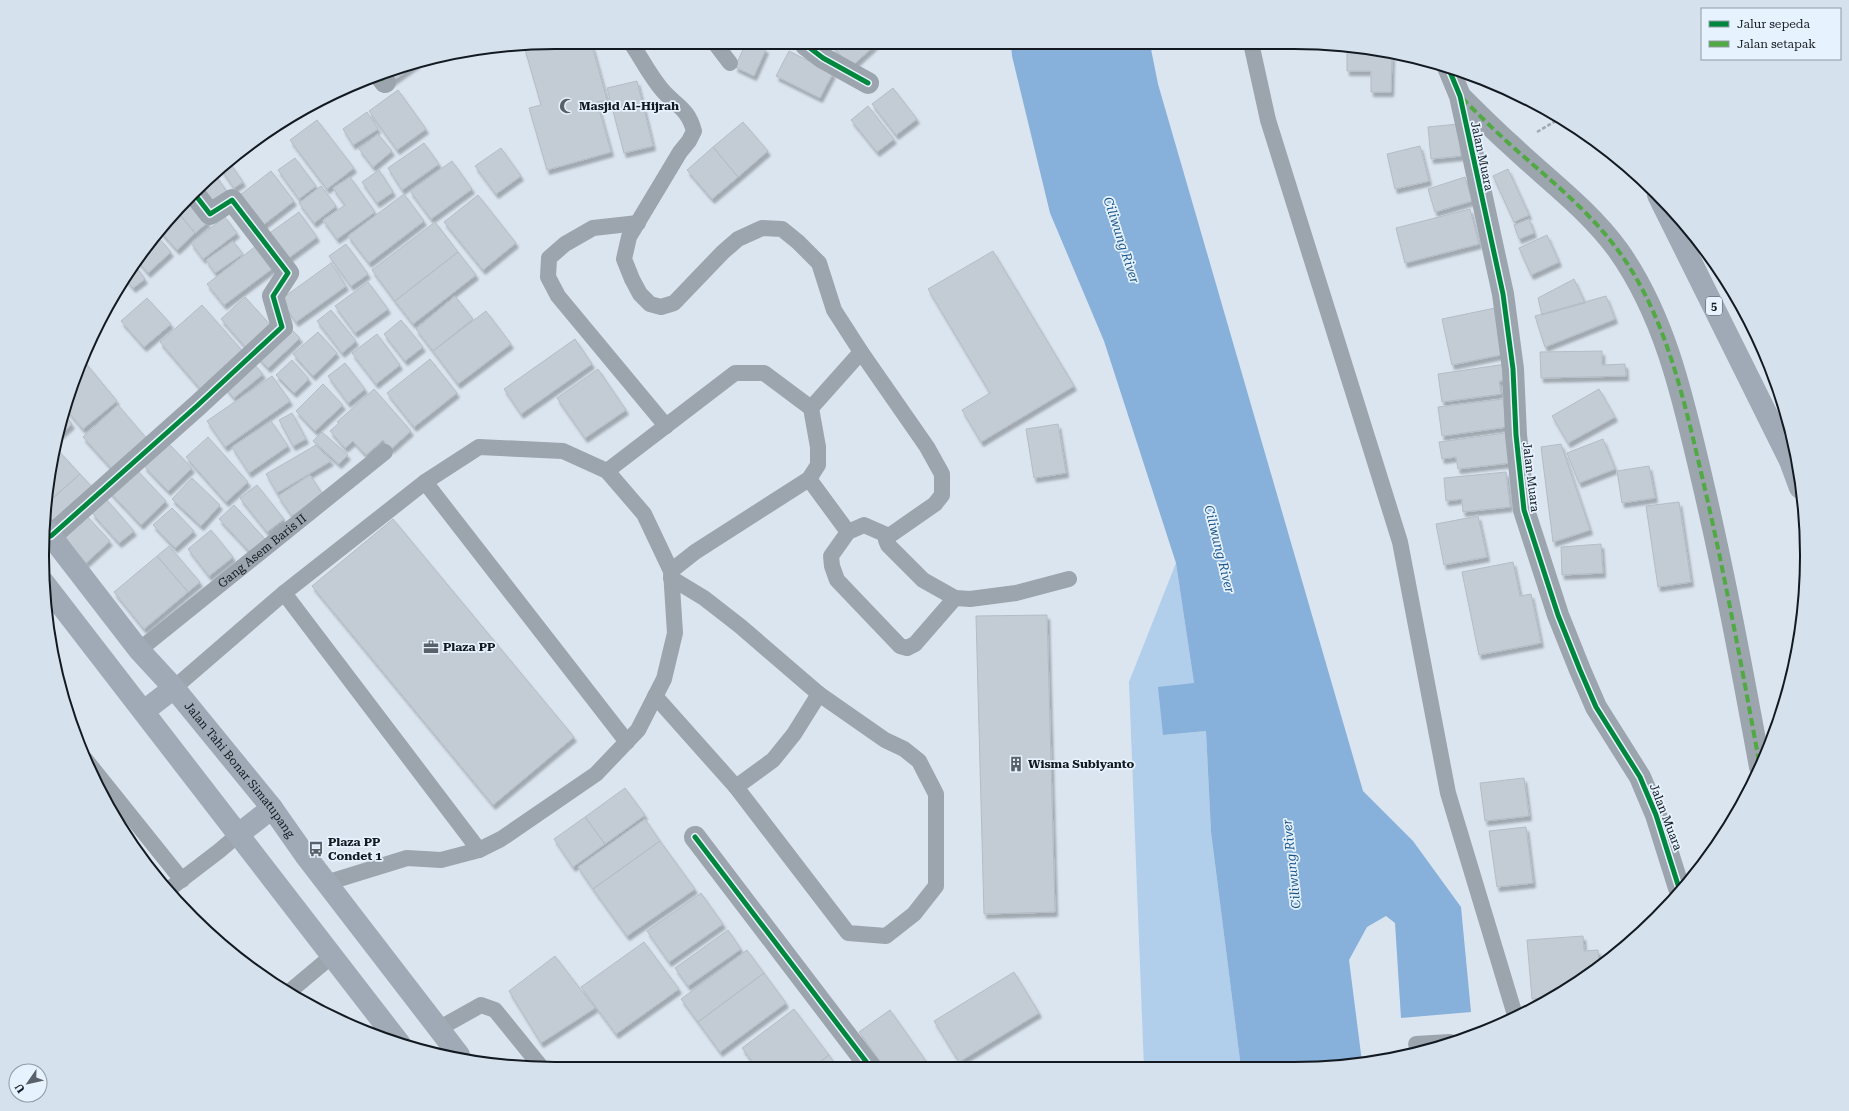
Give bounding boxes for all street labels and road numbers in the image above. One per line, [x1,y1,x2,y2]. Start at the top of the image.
street label: Jalan Muara [1468,120,1496,192]
road number: 5 [1706,297,1722,315]
street label: Jalan Muara [1520,441,1542,513]
street label: Gang Asem Baris II [215,511,309,591]
street label: Jalan Tahi Bonar Simatupang [181,699,298,841]
street label: Jalan Muara [1647,782,1685,853]

